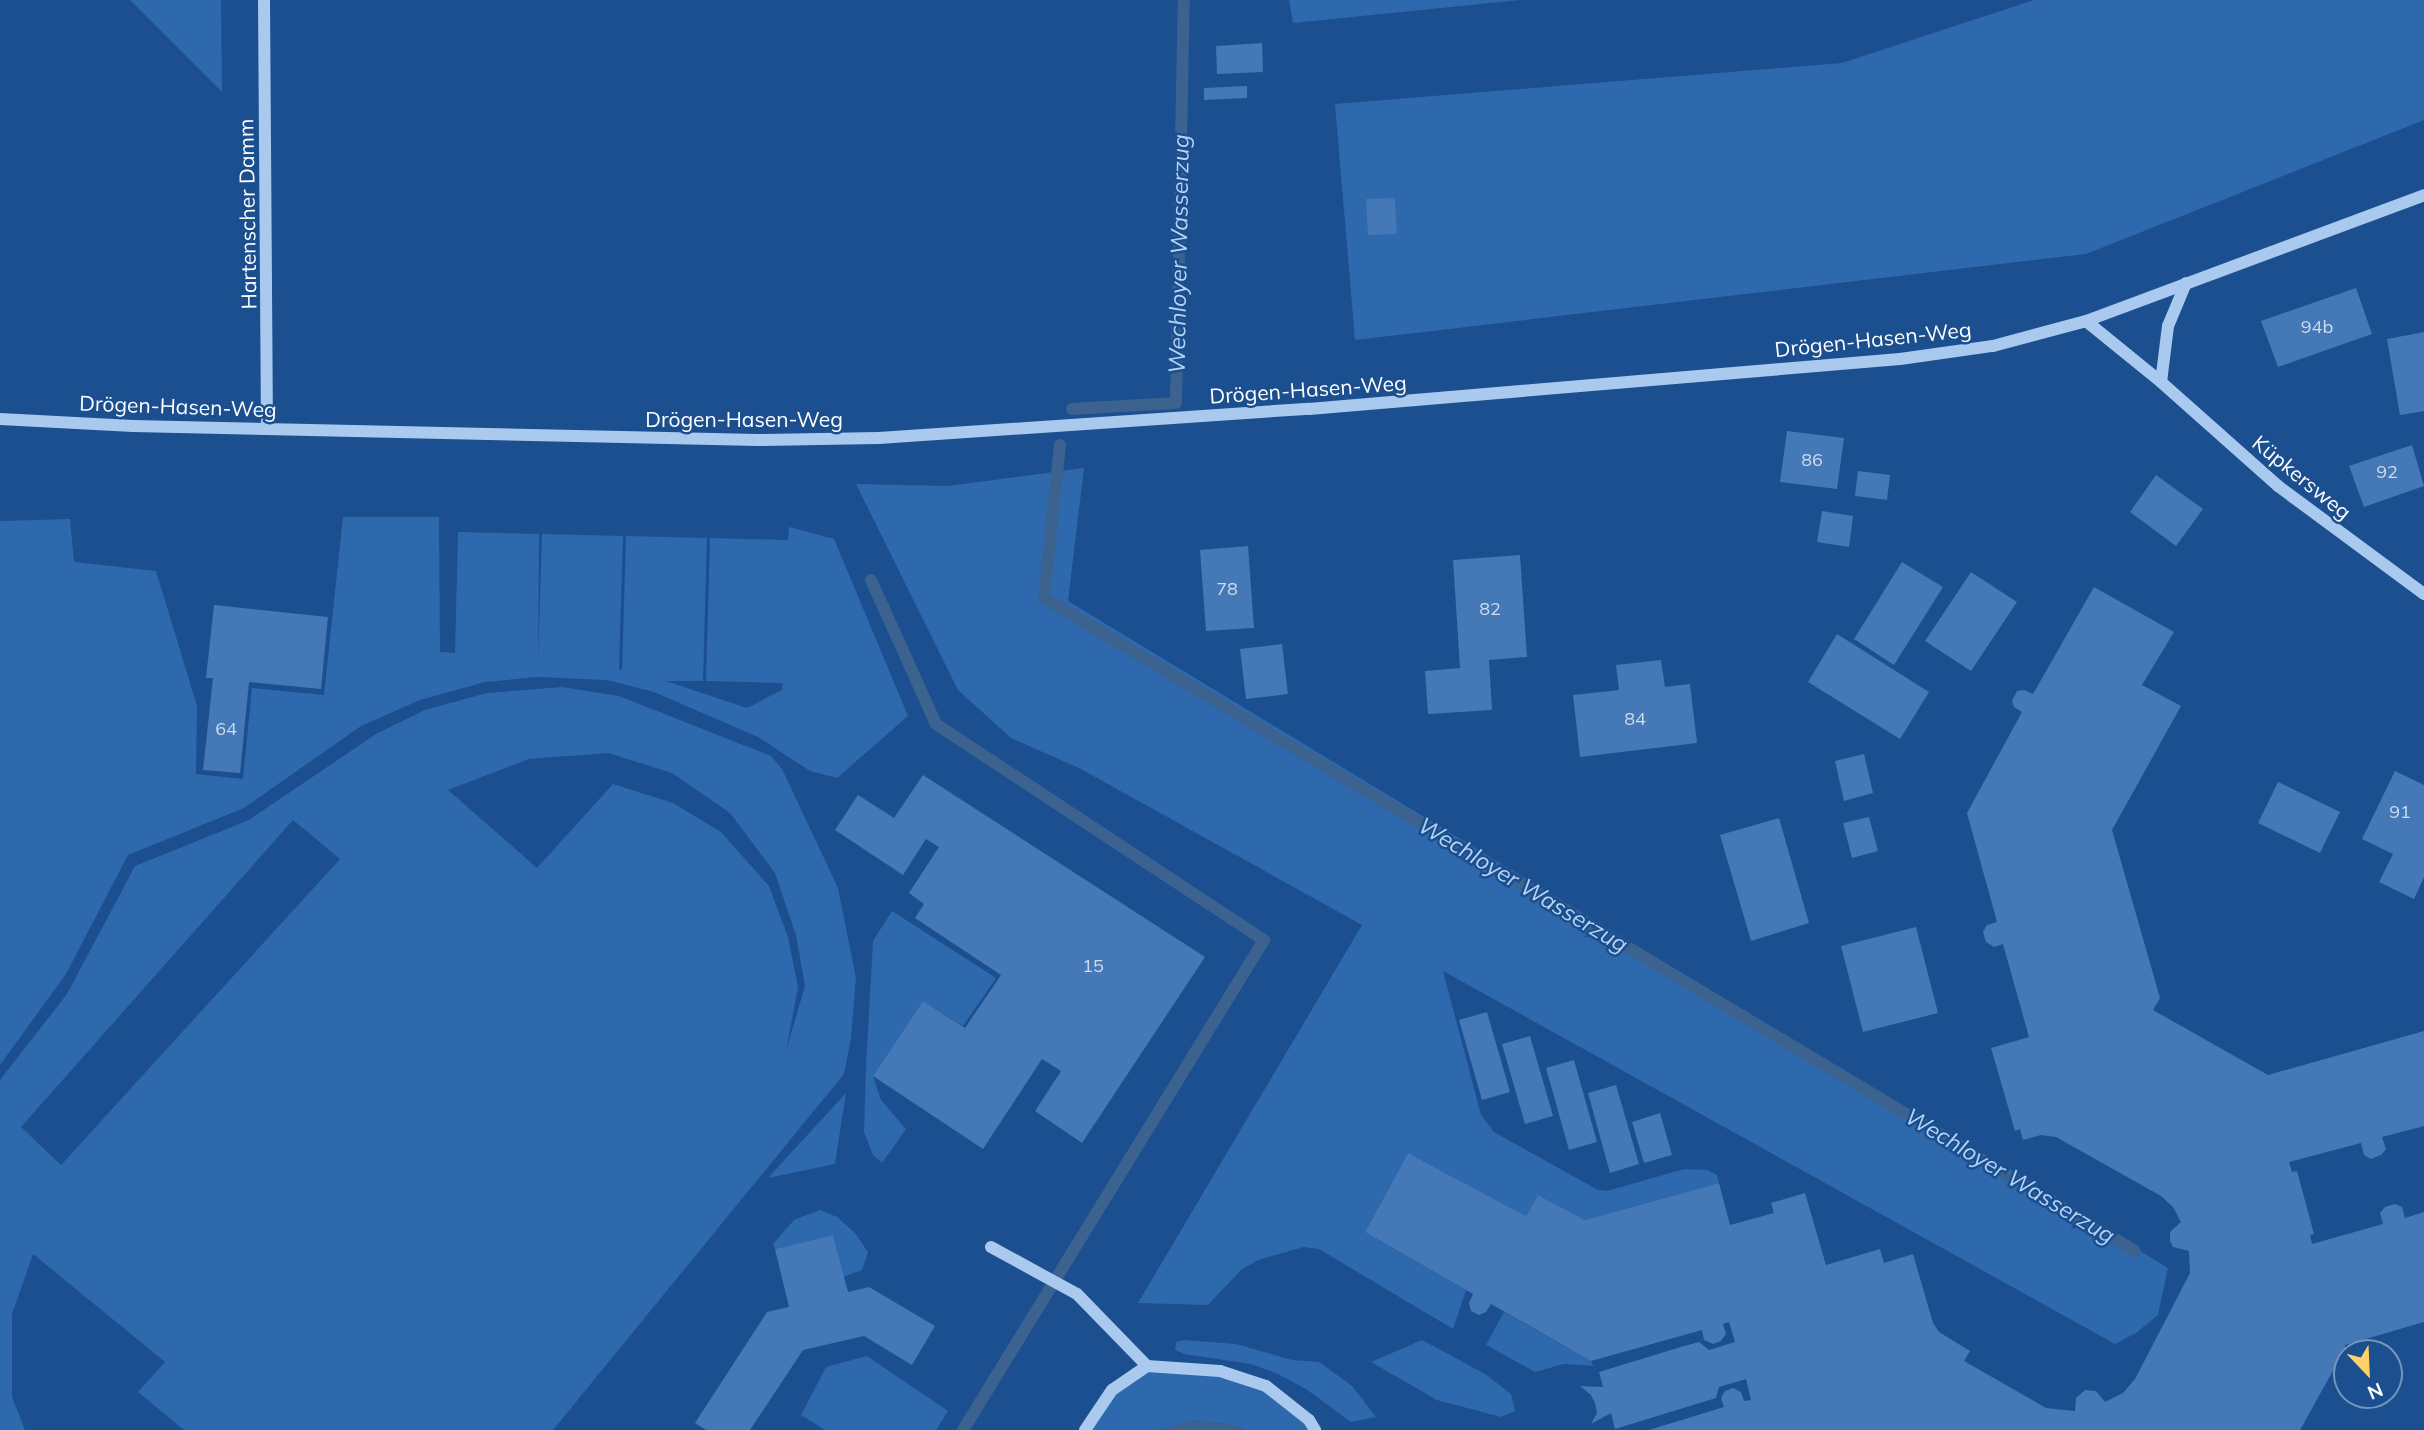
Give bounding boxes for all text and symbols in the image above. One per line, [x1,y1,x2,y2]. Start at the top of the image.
street label: Hartenscher Damm [233,118,261,310]
water label: Wechloyer Wasserzug [1163,134,1195,374]
street label: Drögen-Hasen-Weg [1773,316,1973,362]
house number: 94b [2301,316,2333,338]
street label: Drögen-Hasen-Weg [1209,370,1407,408]
street label: Drögen-Hasen-Weg [79,390,277,422]
street label: Drögen-Hasen-Weg [645,406,843,432]
street label: Küpkersweg [2248,430,2356,524]
house number: 86 [1801,449,1823,471]
house number: 92 [2376,461,2398,483]
house number: 78 [1216,578,1238,600]
house number: 82 [1479,598,1501,620]
house number: 84 [1624,708,1646,730]
house number: 64 [215,718,237,740]
house number: 91 [2389,801,2411,823]
water label: Wechloyer Wasserzug [1413,811,1633,959]
house number: 15 [1082,955,1104,977]
water label: Wechloyer Wasserzug [1900,1102,2120,1250]
north arrow [2333,1339,2403,1409]
text: N [2364,1378,2387,1405]

